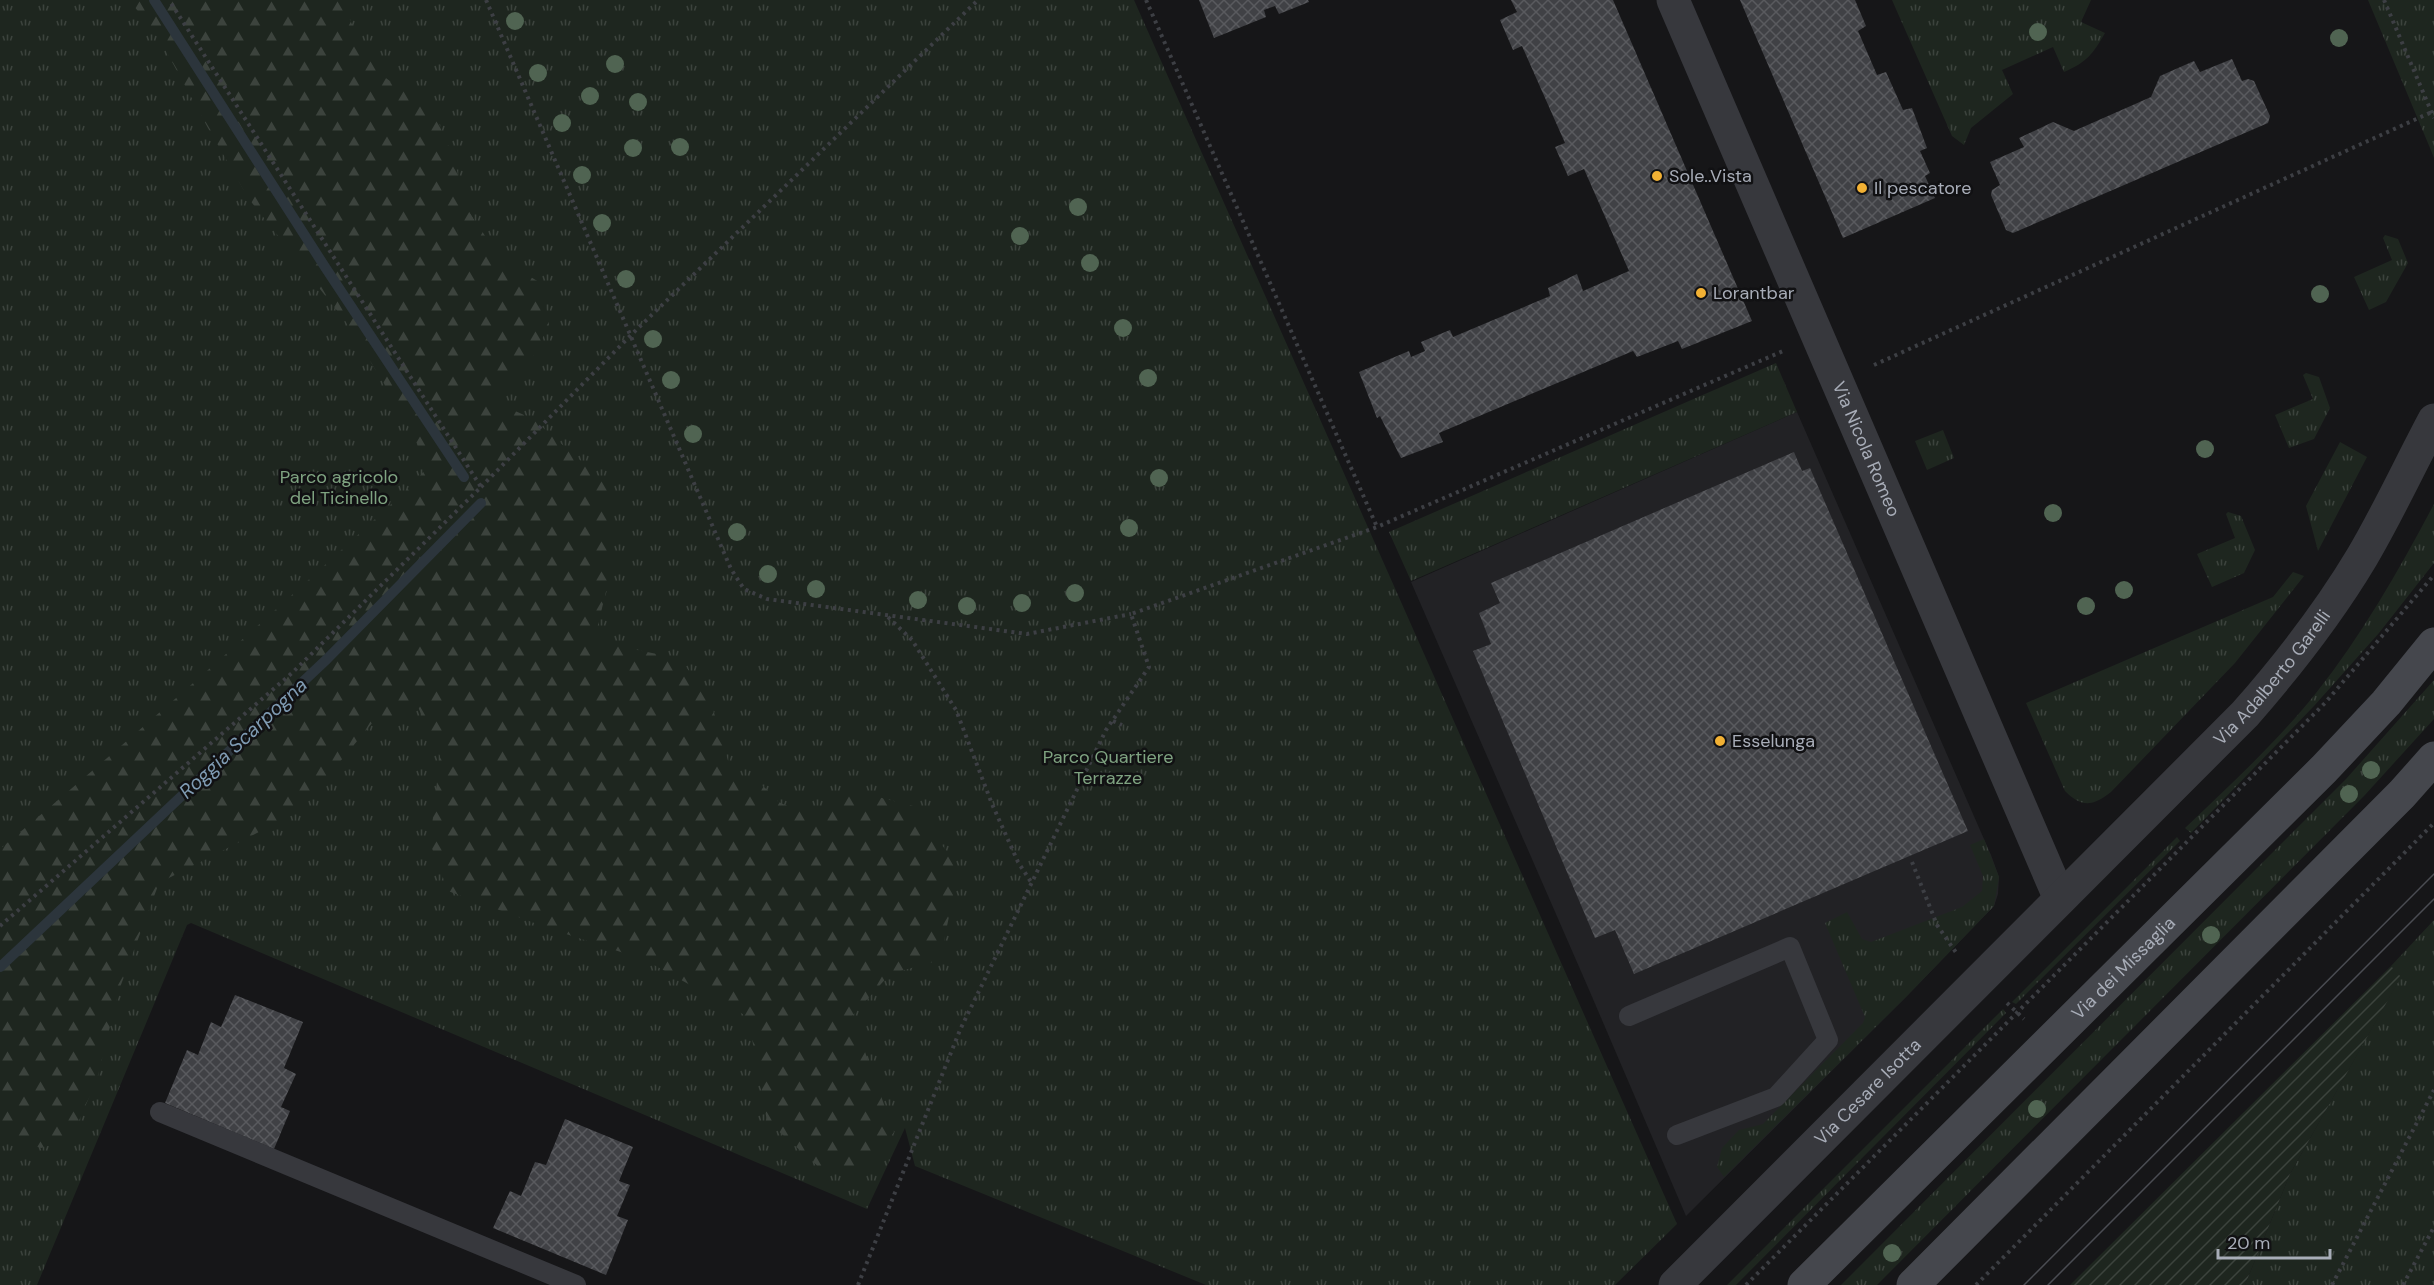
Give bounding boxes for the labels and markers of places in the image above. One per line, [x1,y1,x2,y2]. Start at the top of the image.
place label: Sole..Vista [1669,164,1752,188]
marker: Sole..Vista [1650,169,1664,183]
place label: Il pescatore [1874,176,1971,200]
marker: Il pescatore [1855,181,1869,195]
place label: Lorantbar [1713,281,1795,305]
marker: Lorantbar [1694,286,1708,300]
place label: Esselunga [1732,729,1815,753]
marker: Esselunga [1713,734,1727,748]

